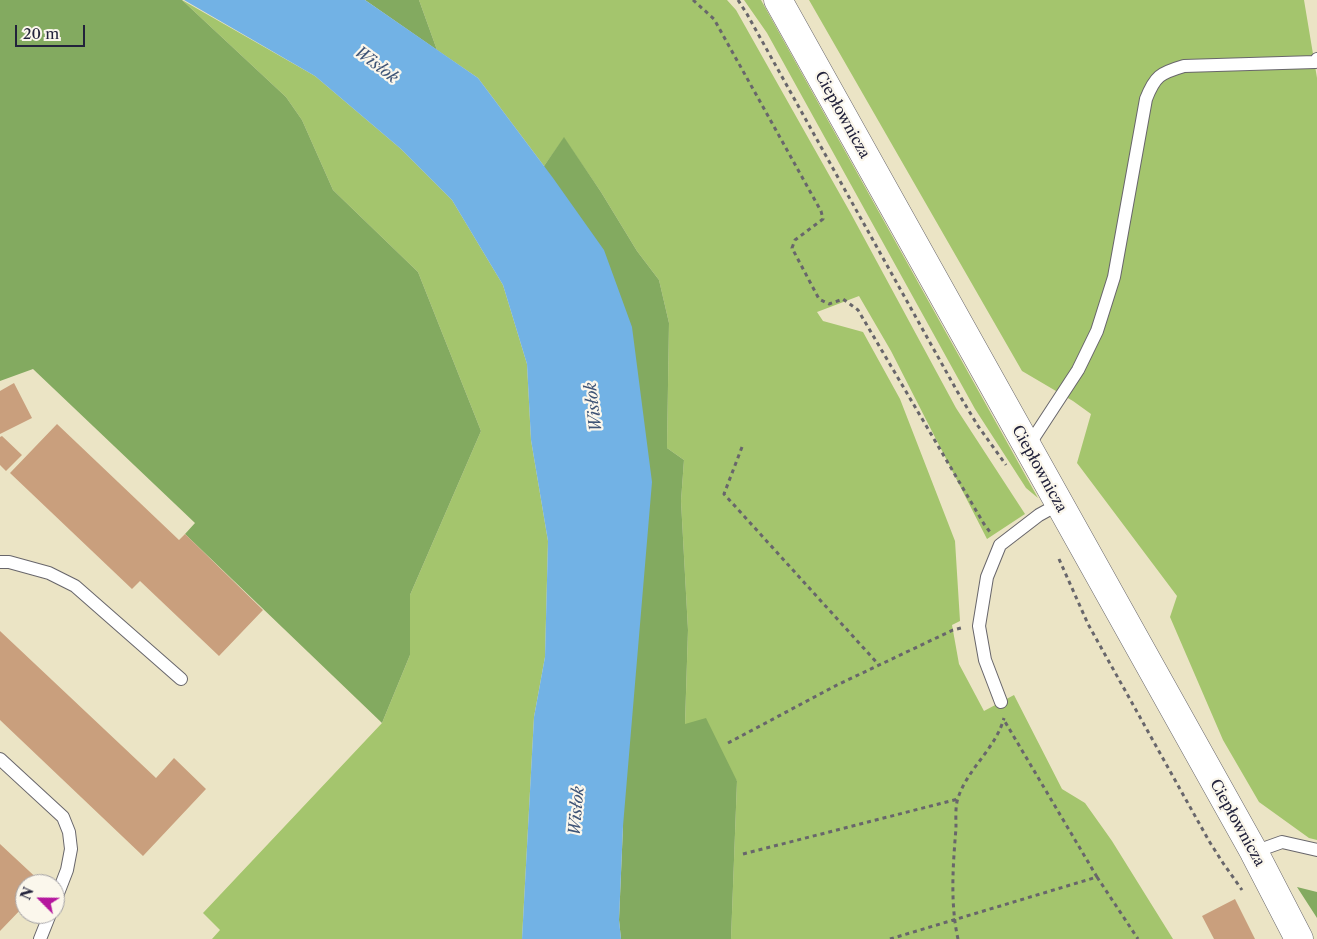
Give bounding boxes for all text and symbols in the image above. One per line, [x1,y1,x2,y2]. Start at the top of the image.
scale bar [18,15,88,47]
text: 20 m [23,24,59,43]
water label: Wisłok [350,42,402,88]
street label: Ciepłownicza [811,68,873,162]
water label: Wisłok [581,381,607,433]
street label: Ciepłownicza [1008,422,1070,516]
street label: Ciepłownicza [1206,776,1268,870]
water label: Wisłok [565,785,589,837]
north arrow [15,874,65,924]
text: N [16,884,38,903]

